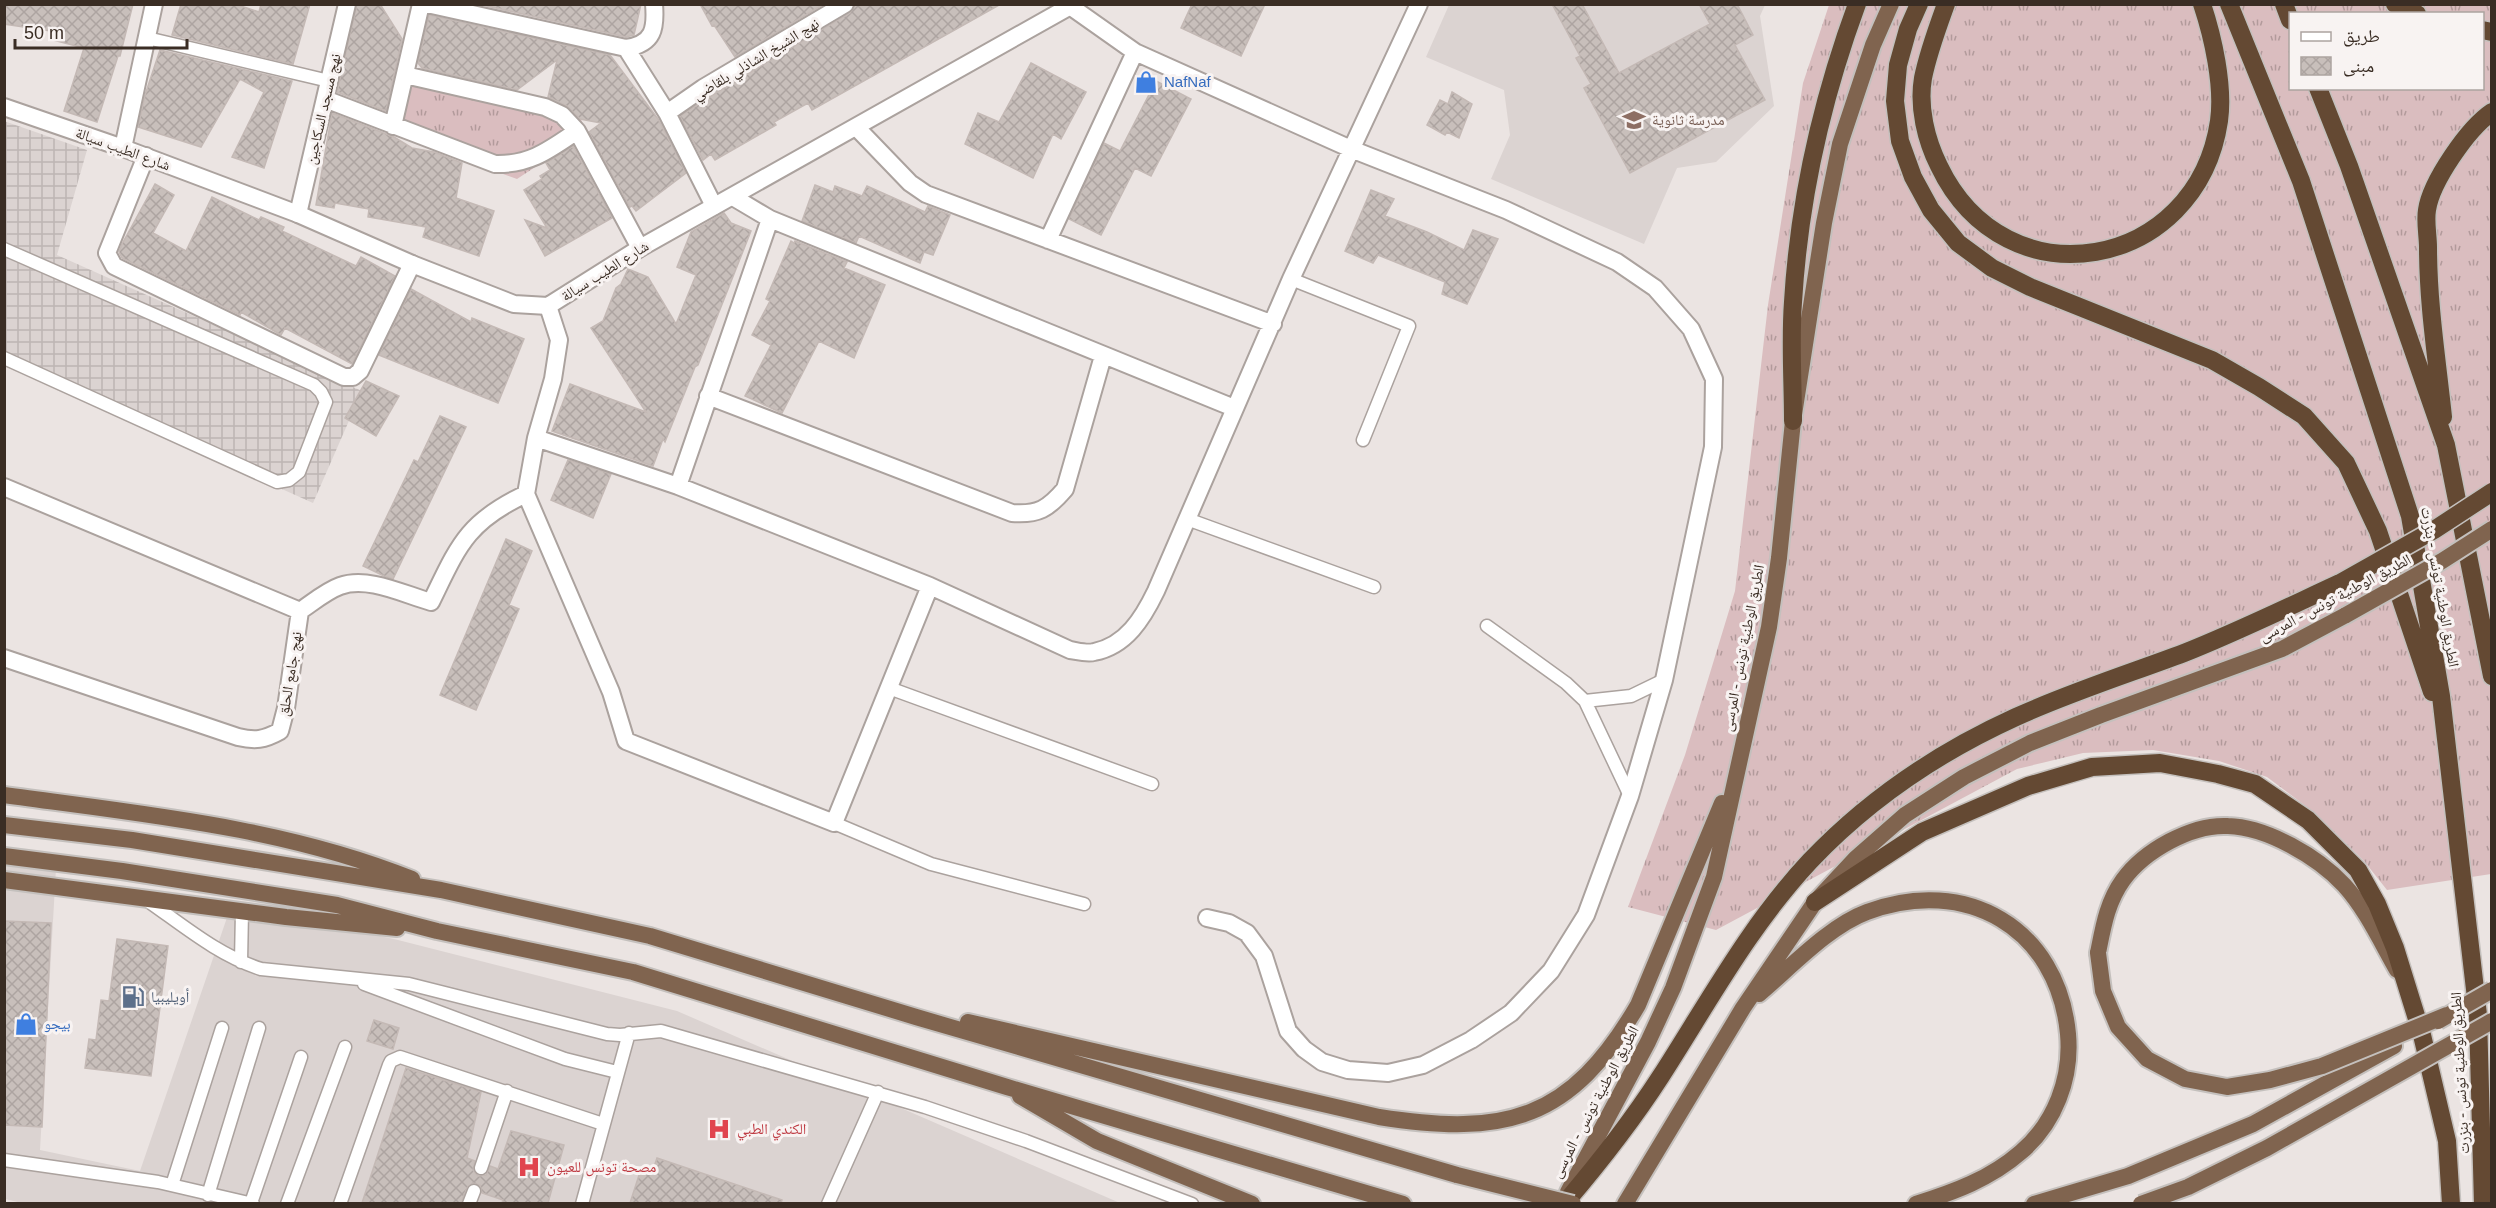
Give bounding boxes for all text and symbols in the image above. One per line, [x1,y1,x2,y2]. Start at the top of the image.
scale bar [15,12,188,50]
legend [2289,12,2484,90]
street label: نهج الشيخ الشاذلي بلقاضي [690,14,824,106]
text: 50 m [24,23,64,43]
text: طريق [2343,26,2380,47]
street label: نهج مسجد السكاجين [302,52,345,166]
text: مبنى [2343,56,2374,77]
shop icon: NafNaf [1133,69,1159,95]
place label: NafNaf [1164,73,1212,90]
school or university icon: مدرسة ثانوية [1621,107,1647,133]
place label: مدرسة ثانوية [1652,111,1725,129]
street label: شارع الطيب سيالة [73,123,173,175]
street label: شارع الطيب سيالة [558,237,653,306]
street label: الطريق الوطنية تونس - بنزرت [2416,505,2463,669]
street label: الطريق الوطنية تونس - المرسى [2256,550,2415,647]
street label: الطريق الوطنية تونس - المرسى [1718,563,1769,733]
street label: نهج جامع الحلق [274,630,307,718]
fuel station icon: أويليبيا [120,984,146,1010]
place label: أويليبيا [151,988,190,1006]
street label: الطريق الوطنية تونس - بنزرت [2447,991,2474,1155]
shop icon: بيجو [13,1011,39,1037]
place label: بيجو [44,1015,71,1033]
street label: الطريق الوطنية تونس - المرسى [1547,1023,1644,1182]
hospital icon: الكندي الطبي [706,1116,732,1142]
place label: الكندي الطبي [737,1120,806,1141]
hospital icon: مصحة تونس للعيون [516,1154,542,1180]
place label: مصحة تونس للعيون [547,1158,657,1177]

